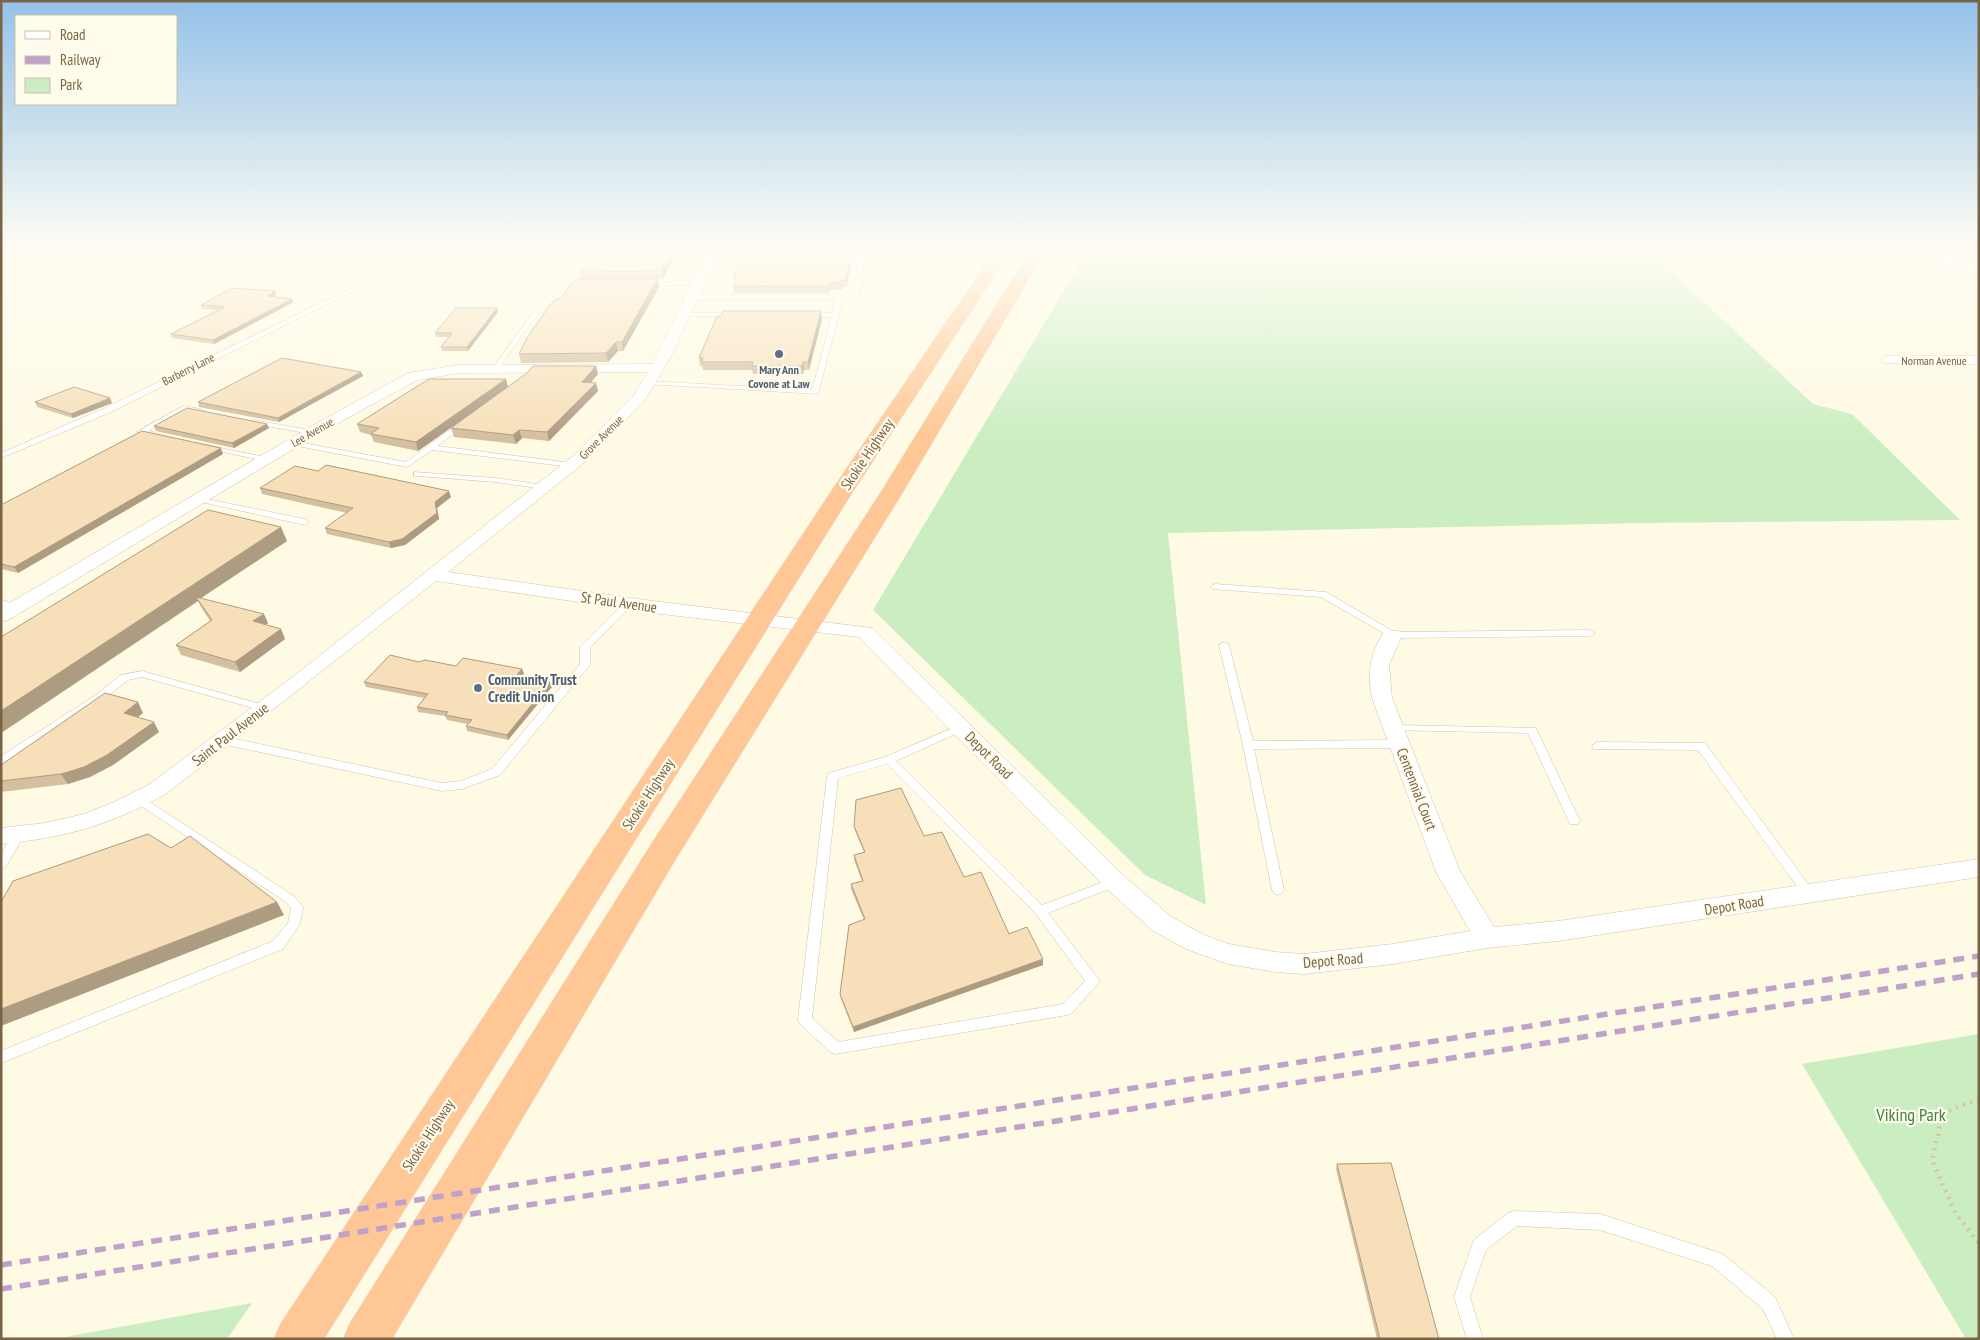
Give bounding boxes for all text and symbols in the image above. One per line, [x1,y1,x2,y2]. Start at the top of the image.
legend [15,15,178,105]
text: Road [60,25,86,44]
text: Railway [60,50,101,69]
text: Park [60,75,82,94]
marker: Mary Ann Covone at Law [773,348,785,360]
street label: Barberry Lane [159,349,217,389]
street label: Norman Avenue [1901,353,1967,368]
place label: Mary Ann Covone at Law [748,362,811,391]
street label: Grove Avenue [576,412,626,462]
street label: Lee Avenue [288,414,336,450]
street label: Skokie Highway [836,414,898,493]
street label: St Paul Avenue [580,587,658,617]
place label: Community Trust Credit Union [488,670,577,706]
marker: Community Trust Credit Union [472,682,484,694]
street label: Saint Paul Avenue [188,698,272,770]
street label: Depot Road [961,727,1017,783]
street label: Centennial Court [1393,745,1441,833]
street label: Skokie Highway [618,754,678,834]
street label: Depot Road [1703,891,1765,919]
street label: Depot Road [1302,948,1364,972]
street label: Skokie Highway [398,1095,458,1175]
park label: Viking Park [1875,1103,1946,1126]

